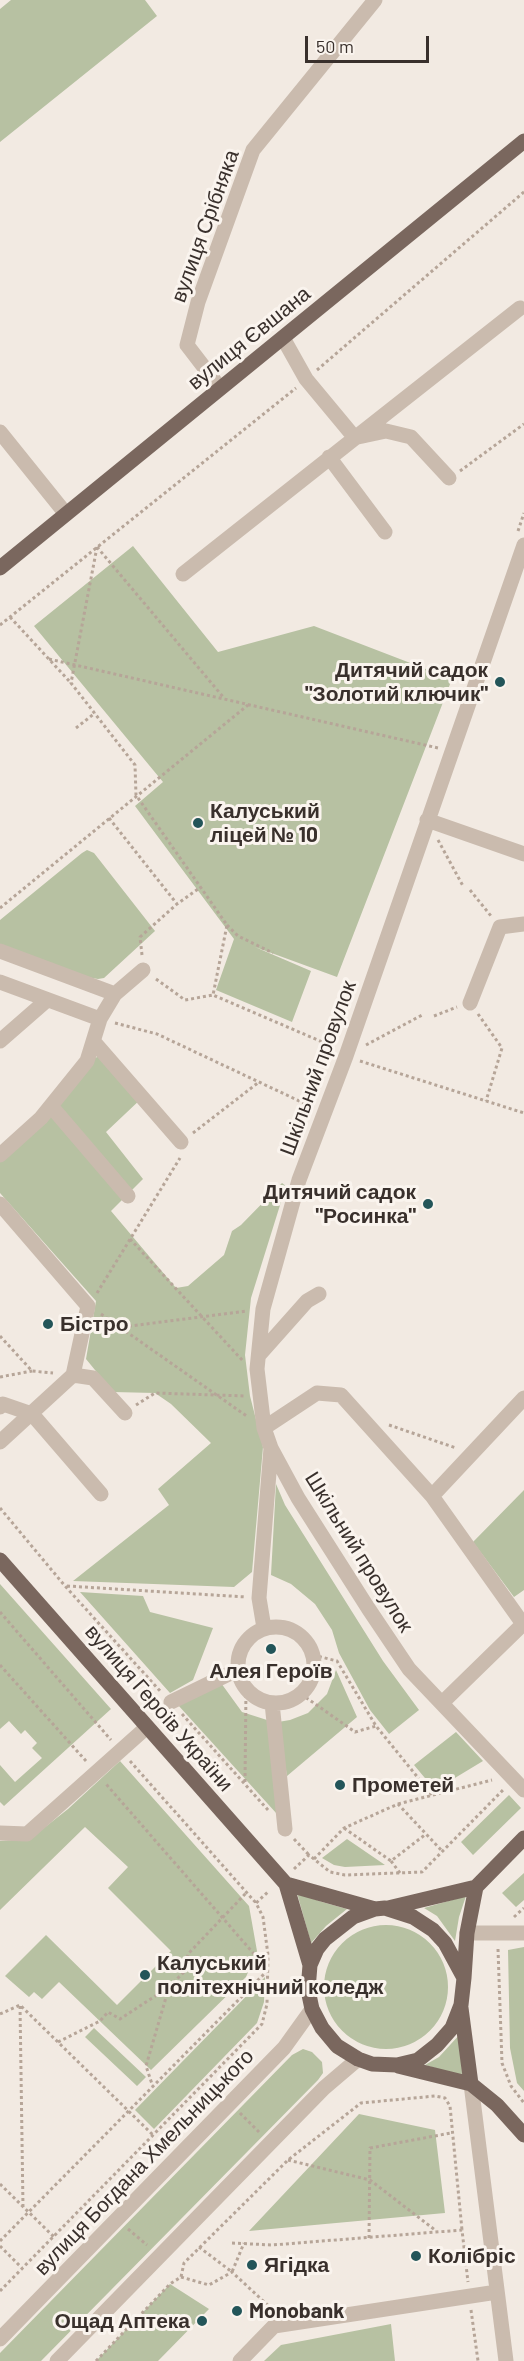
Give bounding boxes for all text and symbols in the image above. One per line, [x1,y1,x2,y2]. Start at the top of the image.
scale bar [308,24,432,62]
text: 50 m [316,35,354,57]
street label: вулиця Срібняка [166,146,244,306]
street label: вулиця Євшана [183,281,315,395]
place label: Дитячий садок "Золотий ключик" [305,657,488,707]
marker: Дитячий садок "Золотий ключик" [493,675,507,689]
place label: Калуський ліцей № 10 [210,798,320,848]
marker: Калуський ліцей № 10 [191,816,205,830]
street label: Шкільний провулок [275,977,361,1159]
place label: Дитячий садок "Росинка" [263,1179,416,1229]
marker: Дитячий садок "Росинка" [421,1197,435,1211]
place label: Бістро [60,1311,129,1337]
marker: Бістро [41,1317,55,1331]
street label: Шкільний провулок [299,1467,419,1637]
street label: вулиця Героїв України [80,1620,238,1796]
marker: Алея Героїв [264,1642,278,1656]
place label: Алея Героїв [209,1658,333,1684]
place label: Прометей [352,1772,454,1798]
marker: Прометей [333,1778,347,1792]
place label: Калуський політехнічний коледж [157,1950,383,2000]
marker: Калуський політехнічний коледж [138,1968,152,1982]
street label: вулиця Богдана Хмельницького [29,2044,259,2280]
place label: Колібріс [428,2243,516,2269]
marker: Колібріс [409,2249,423,2263]
place label: Ягідка [264,2252,329,2278]
marker: Ягідка [245,2258,259,2272]
place label: Monobank [249,2298,344,2324]
marker: Monobank [230,2304,244,2318]
place label: Ощад Аптека [54,2308,190,2334]
marker: Ощад Аптека [195,2314,209,2328]

